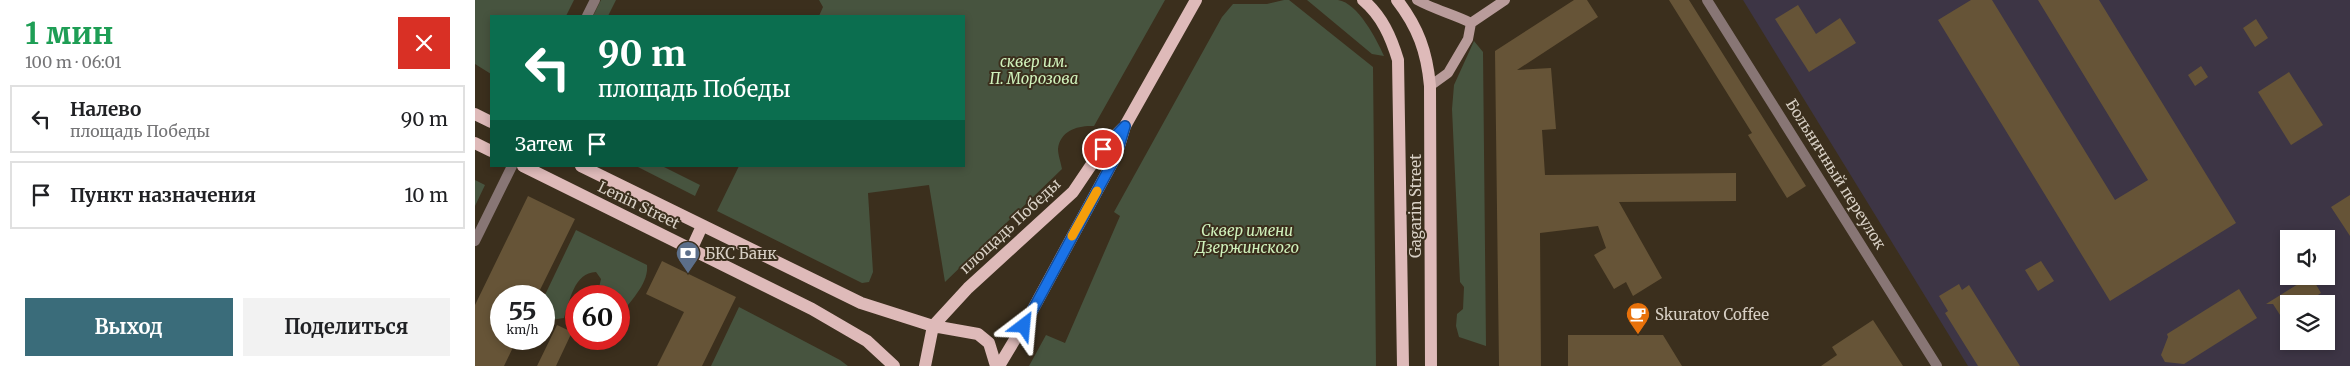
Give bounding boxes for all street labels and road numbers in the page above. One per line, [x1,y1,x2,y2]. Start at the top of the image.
street label: Больничный переулок [1782,95,1890,253]
street label: Gagarin Street [1406,154,1425,258]
street label: площадь Победы [955,174,1065,278]
street label: Lenin Street [595,177,683,233]

